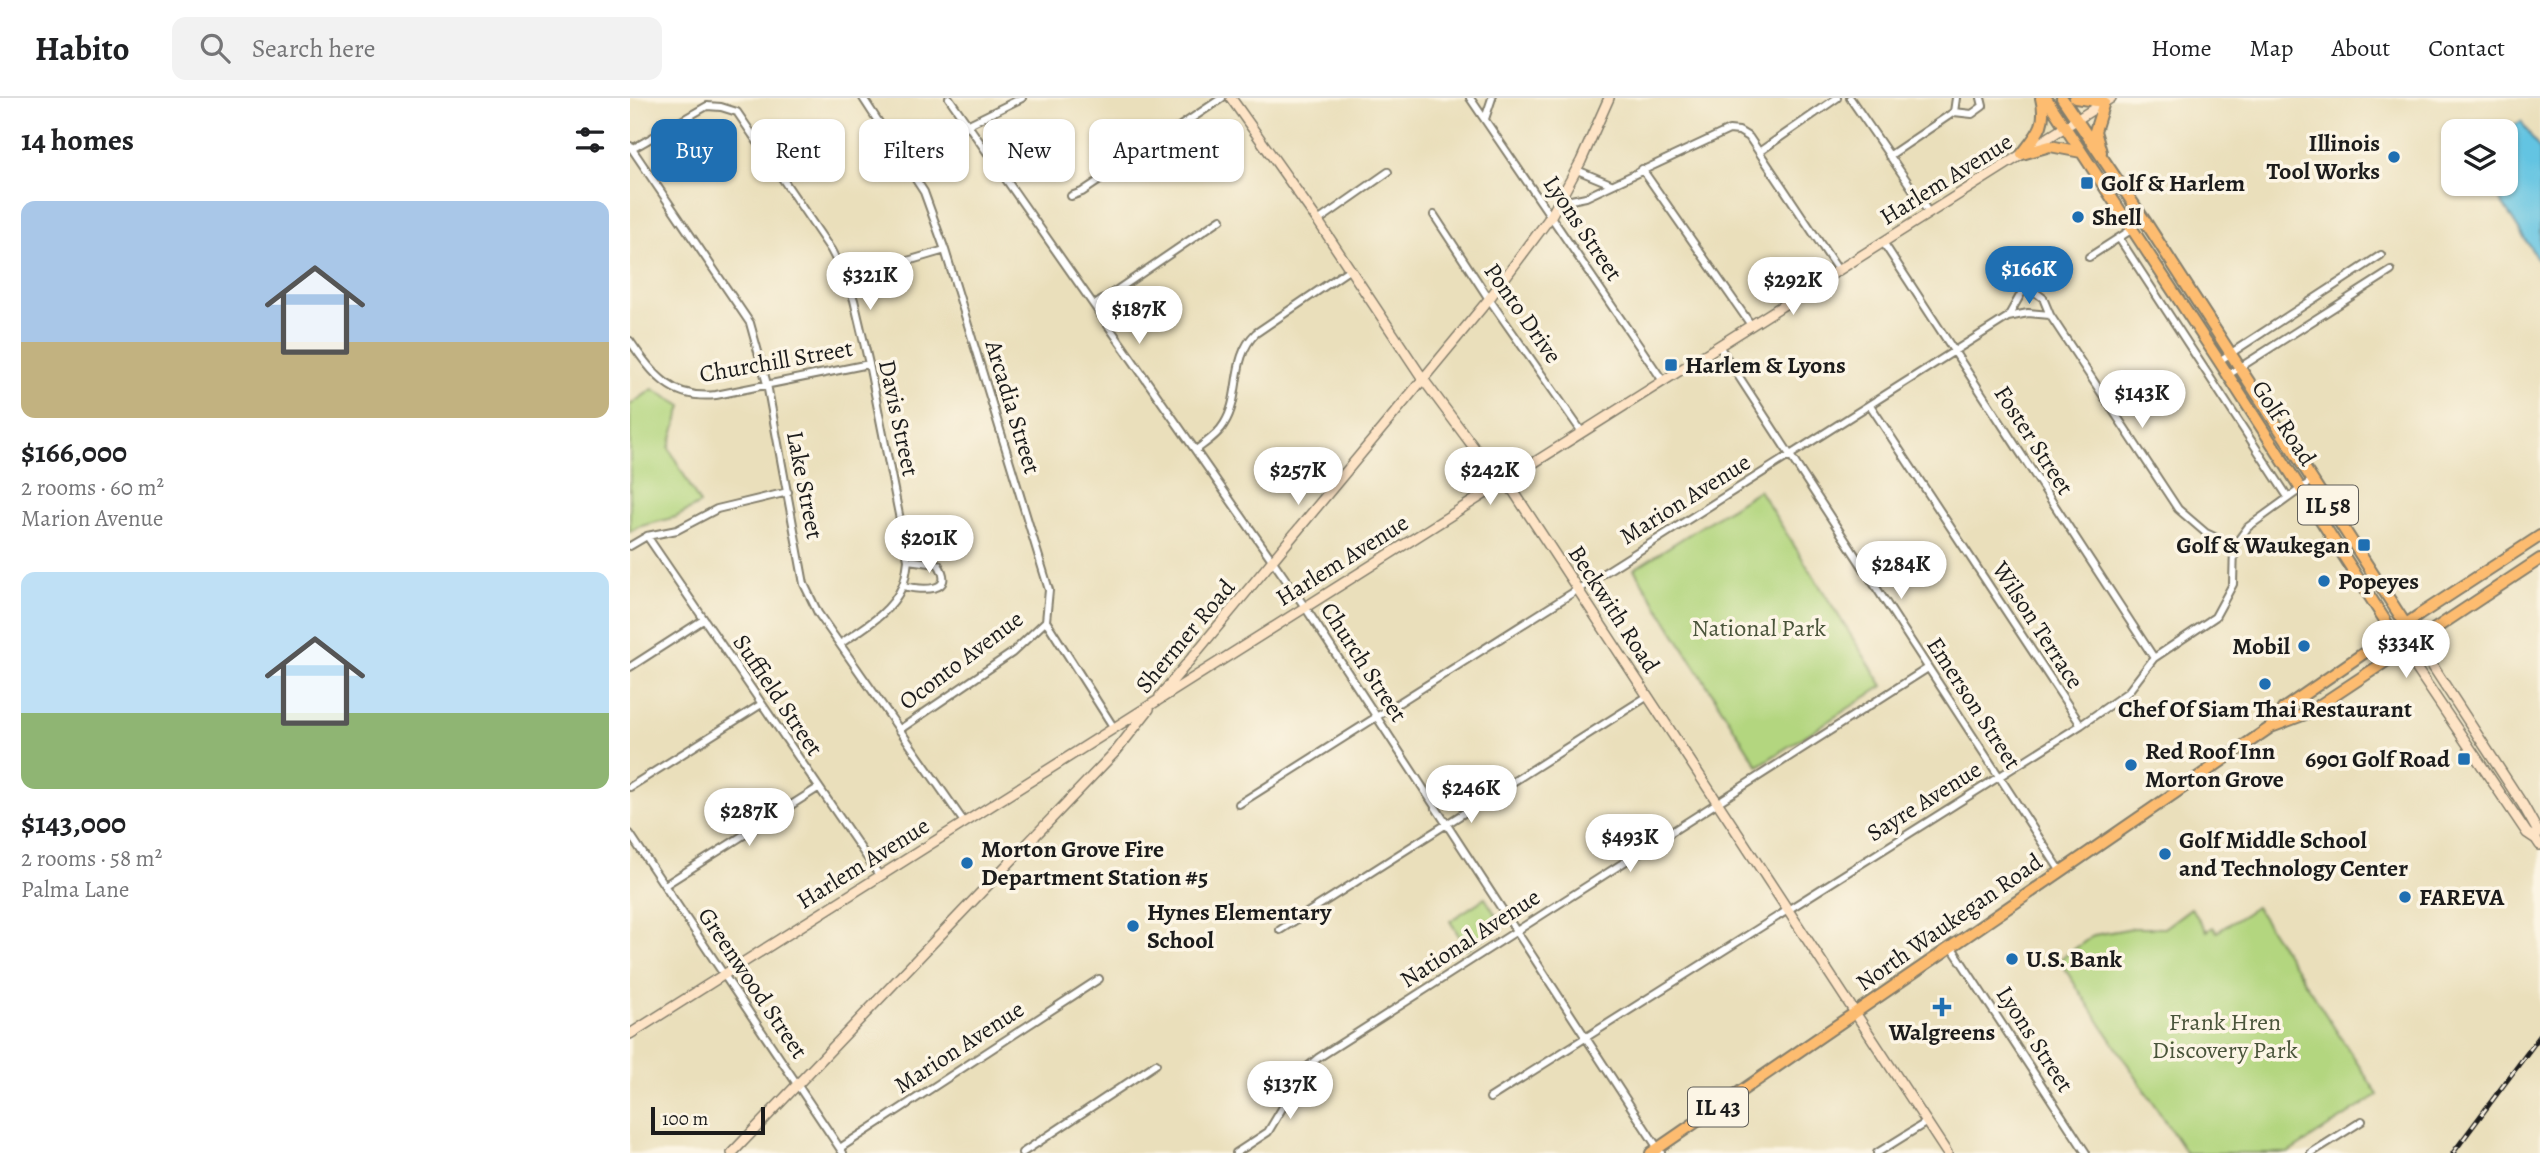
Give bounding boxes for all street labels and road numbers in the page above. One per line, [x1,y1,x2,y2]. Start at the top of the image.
street label: Harlem Avenue [1874,125,2018,233]
street label: Lyons Street [1536,169,1630,287]
street label: Ponto Drive [1477,256,1569,370]
street label: Churchill Street [697,332,855,390]
street label: Arcadia Street [977,335,1049,478]
street label: Davis Street [871,357,927,479]
street label: Golf Road [2244,374,2324,472]
street label: Foster Street [1987,379,2081,501]
street label: Lake Street [779,428,831,542]
street label: Marion Avenue [1614,446,1756,552]
road number: IL 58 [2298,486,2358,524]
street label: Harlem Avenue [1270,506,1414,614]
street label: Beckwith Road [1561,539,1667,679]
street label: Wilson Terrace [1984,554,2091,695]
street label: Shermer Road [1128,572,1242,700]
street label: Church Street [1313,596,1415,728]
street label: Oconto Avenue [892,603,1030,717]
street label: Suffield Street [726,628,831,762]
street label: Emerson Street [1919,631,2029,775]
street label: Sayre Avenue [1861,753,1987,849]
street label: Harlem Avenue [791,809,935,917]
street label: North Waukegan Road [1849,846,2049,998]
street label: National Avenue [1394,881,1546,995]
street label: Greenwood Street [691,901,815,1065]
street label: Lyons Street [1989,980,2081,1098]
street label: Marion Avenue [888,993,1030,1101]
road number: IL 43 [1688,1088,1748,1126]

